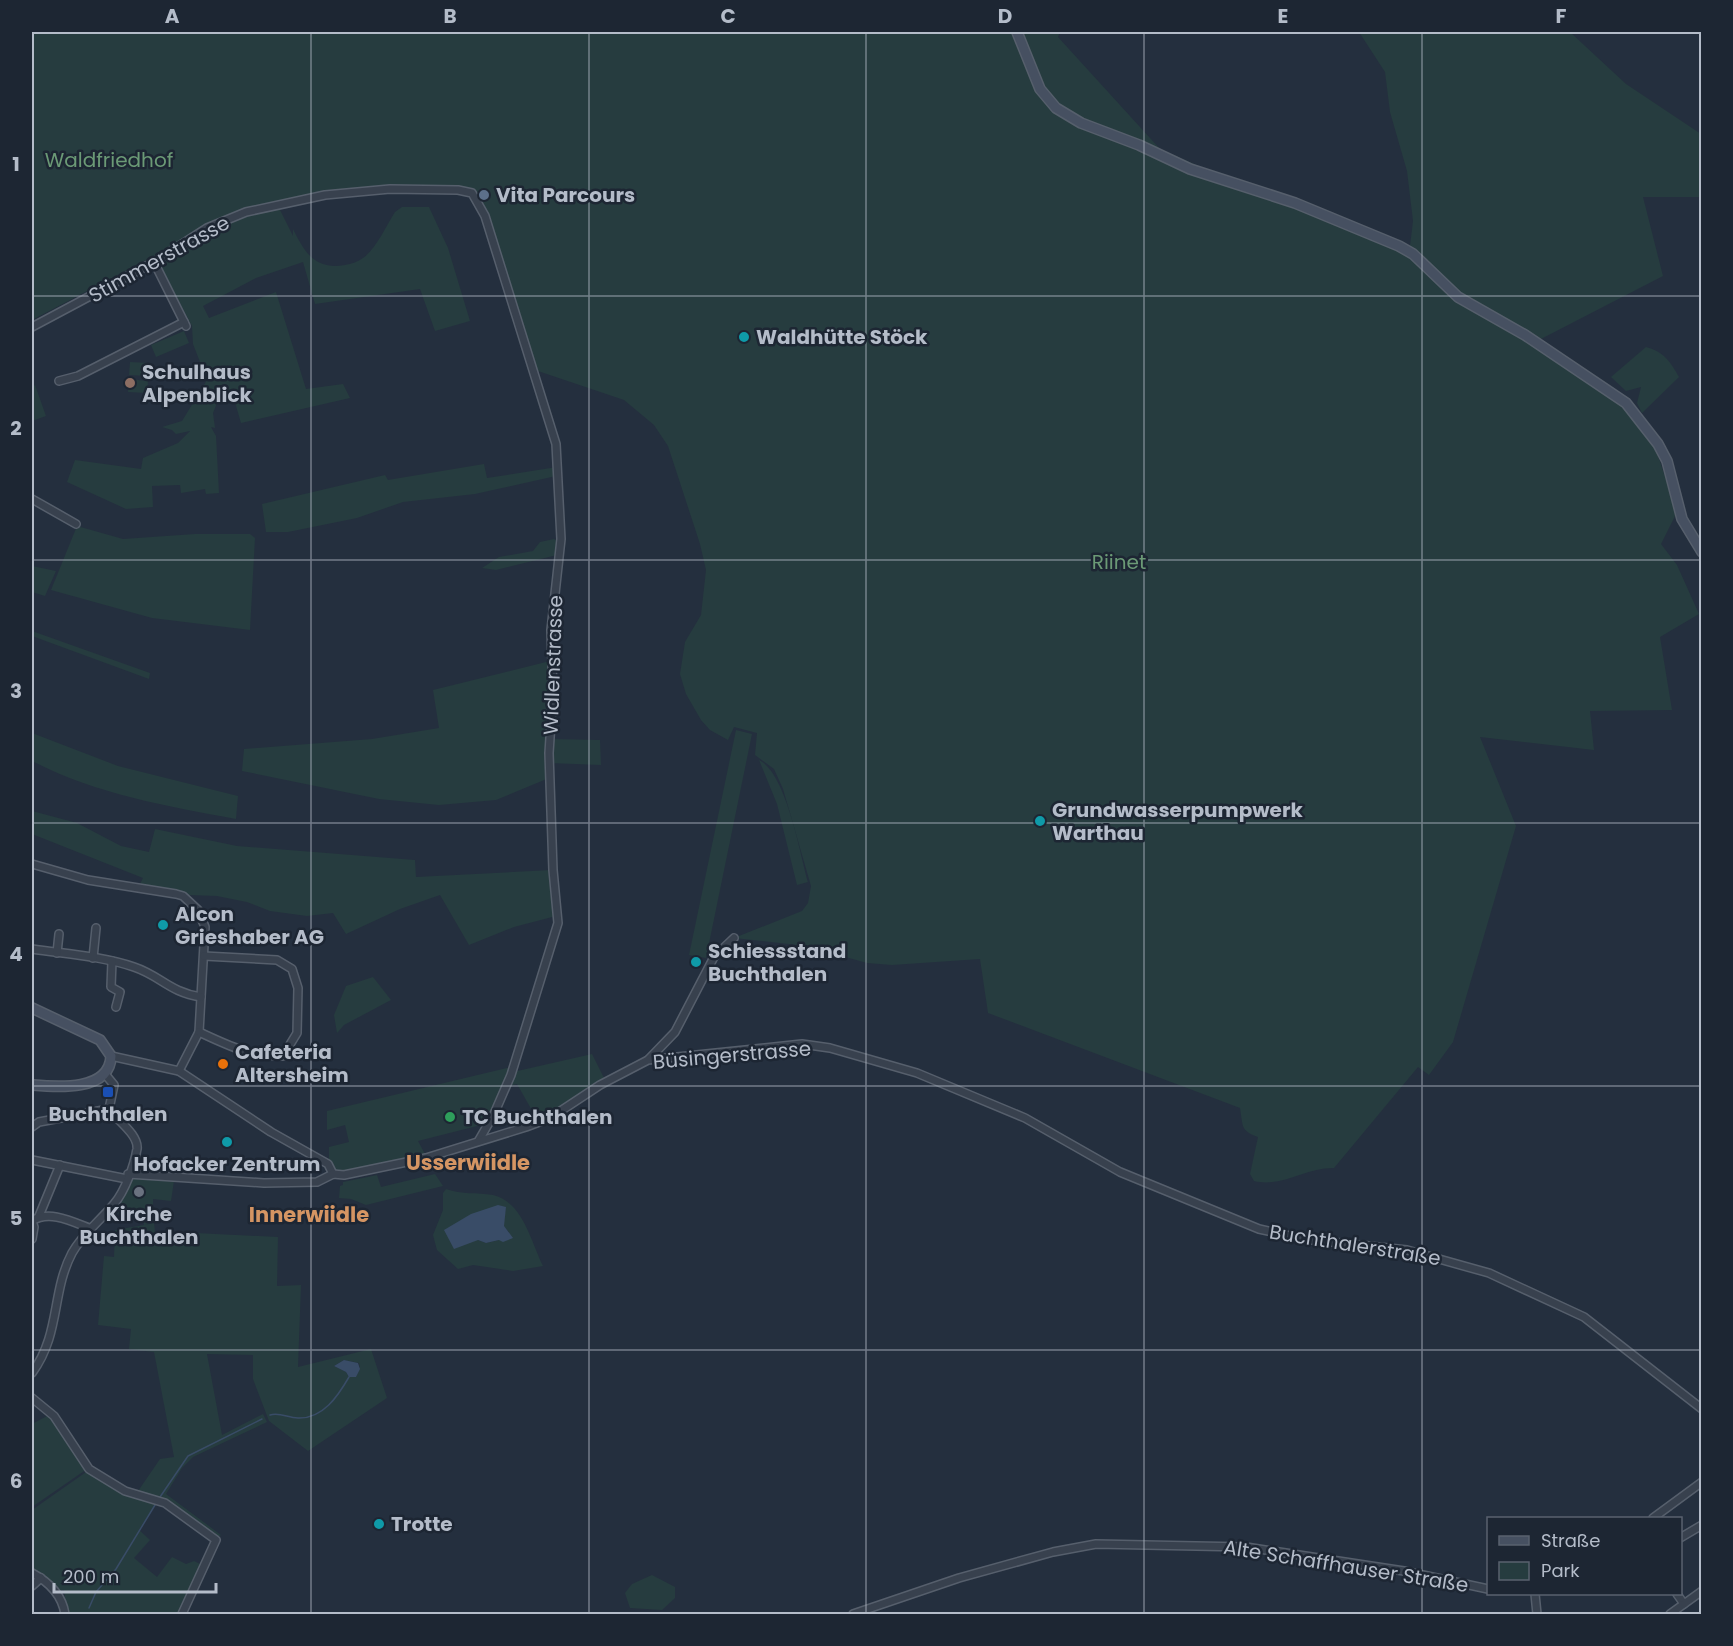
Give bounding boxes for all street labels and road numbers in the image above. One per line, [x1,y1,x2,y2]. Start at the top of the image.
street label: Stimmerstrasse [84,209,234,309]
street label: Widlenstrasse [537,595,569,735]
street label: Büsingerstrasse [652,1034,812,1076]
street label: Buchthalerstraße [1267,1218,1443,1272]
street label: Alte Schaffhauser Straße [1222,1533,1470,1599]

